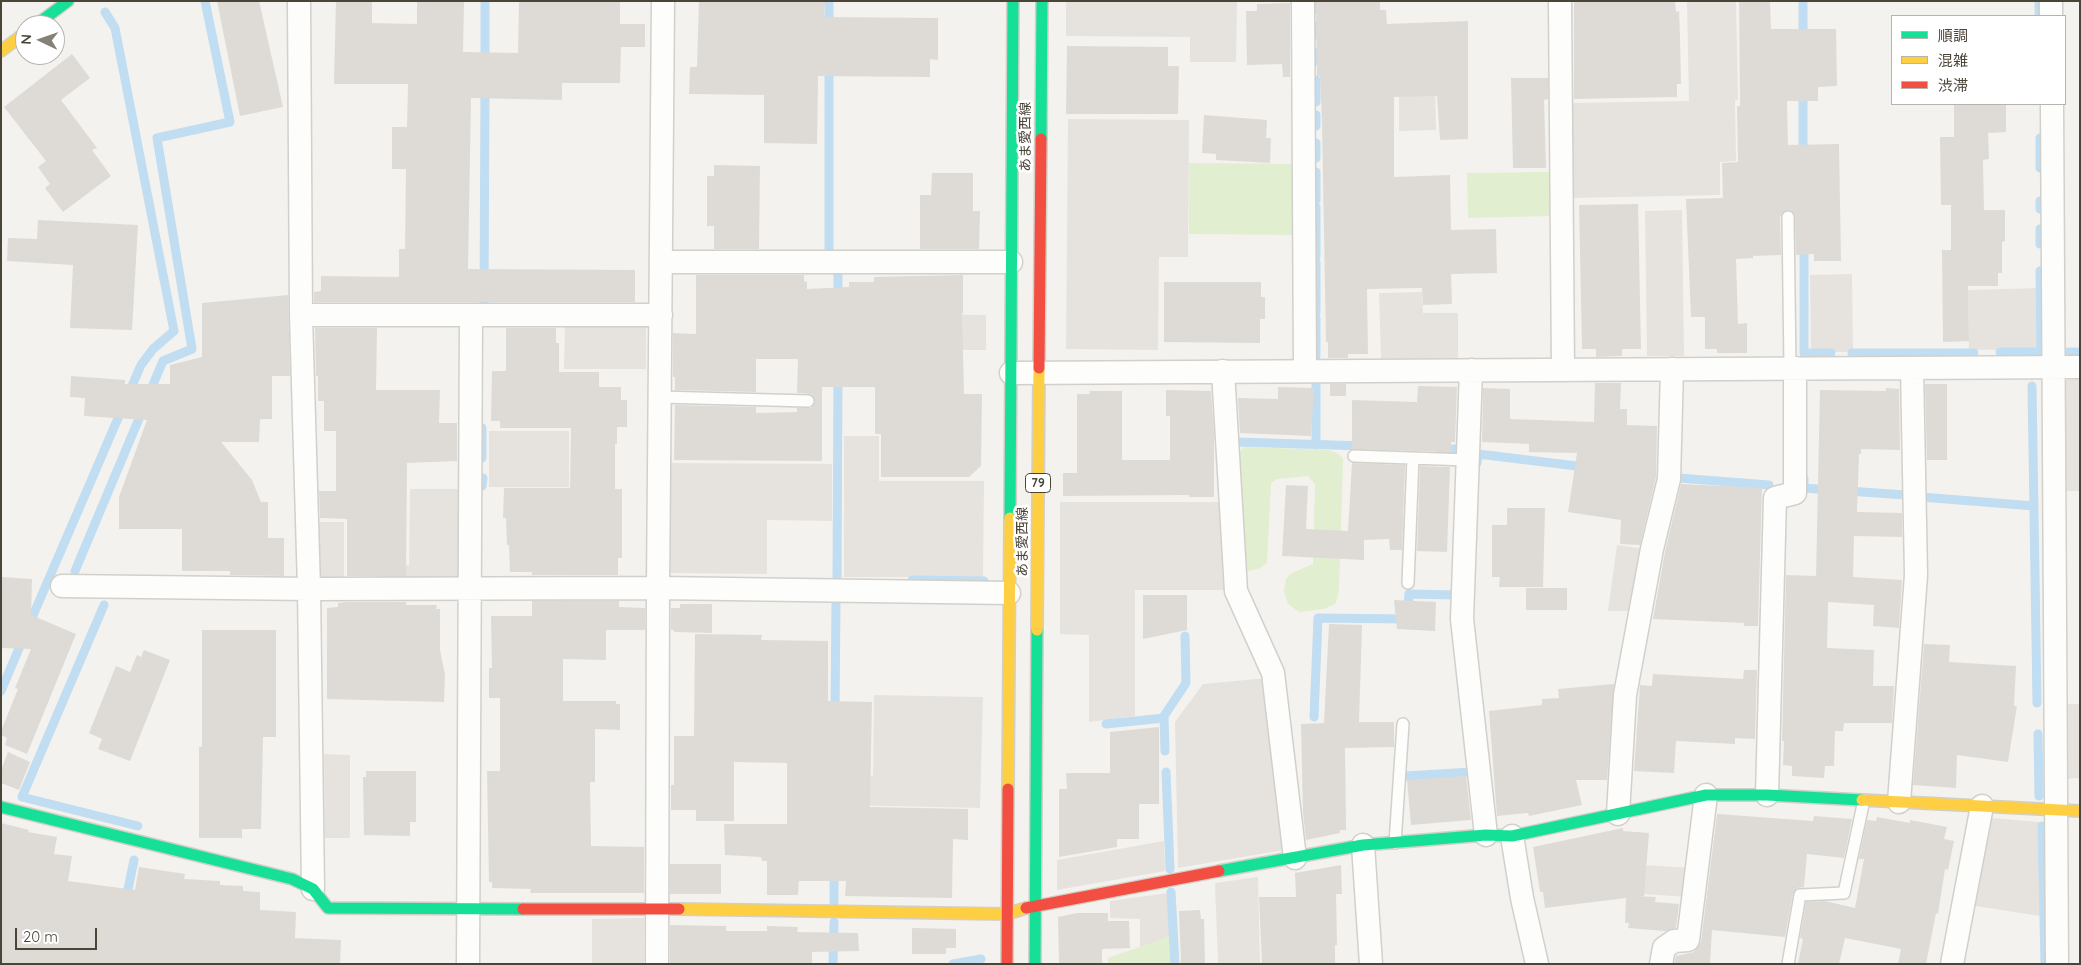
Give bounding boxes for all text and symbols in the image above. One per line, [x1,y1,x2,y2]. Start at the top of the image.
north arrow [15,15,65,65]
legend [1891,15,2066,105]
text: 順調 [1938,26,1968,45]
text: N [17,34,35,45]
text: 混雑 [1938,51,1968,70]
text: 渋滞 [1938,76,1968,95]
street label: あま愛西線 [1018,102,1034,172]
road number: 79 [1026,473,1050,492]
street label: あま愛西線 [1015,507,1031,577]
scale bar [18,918,100,950]
text: 20 m [23,927,58,946]

